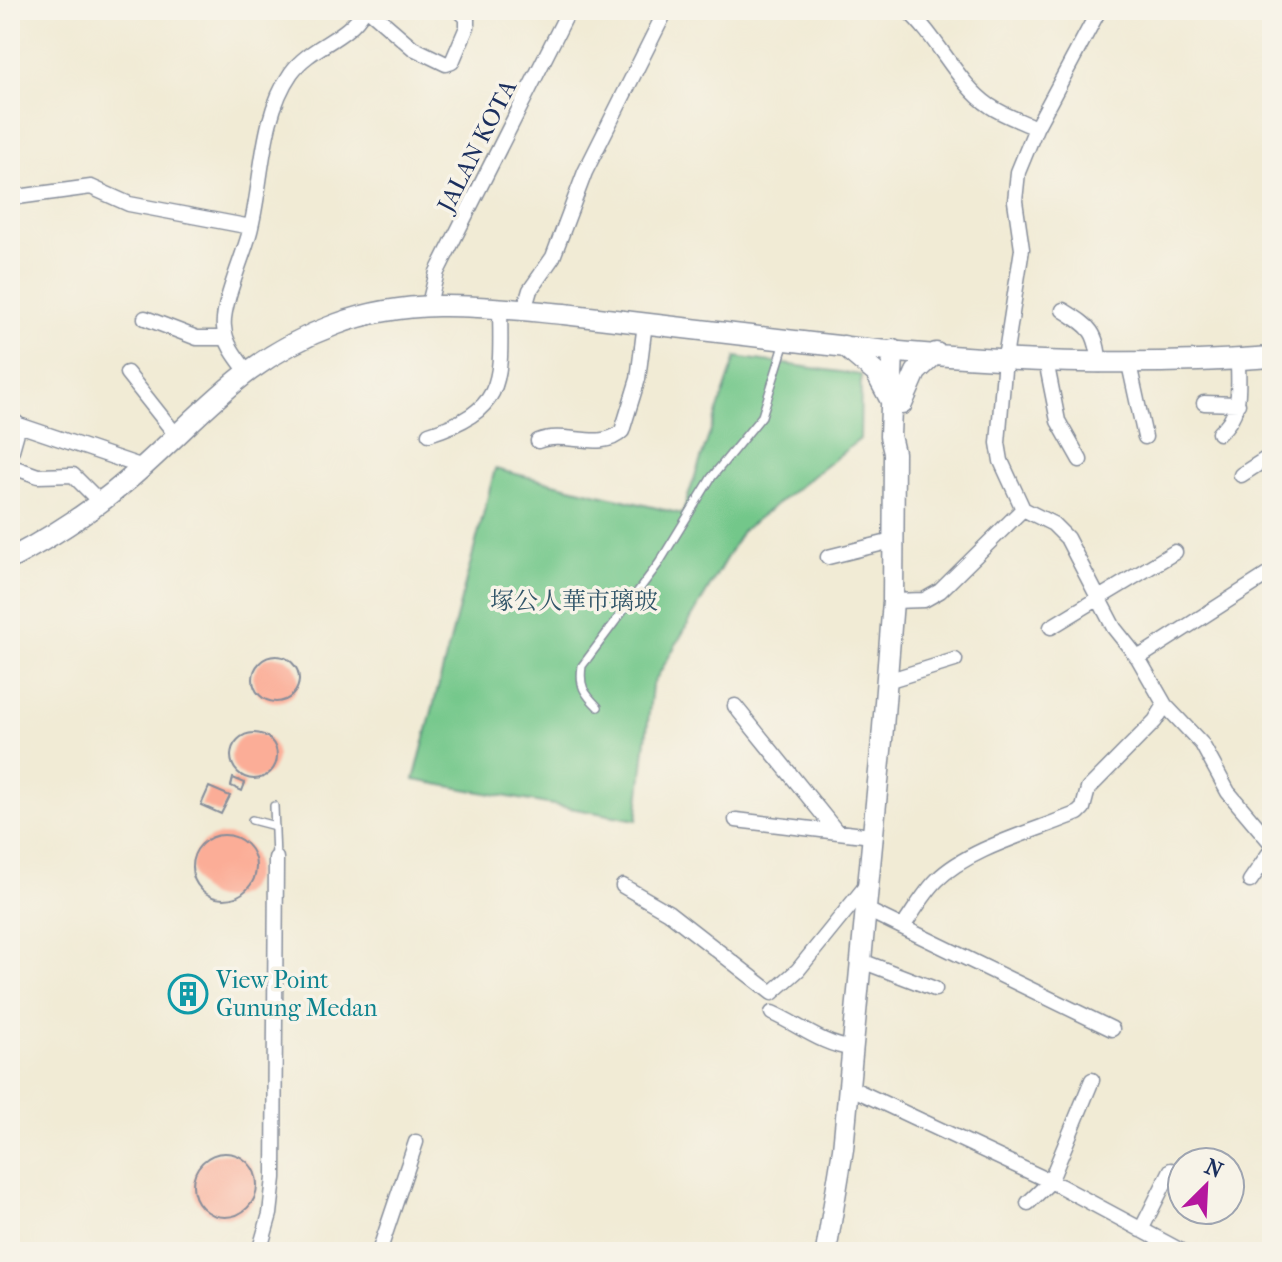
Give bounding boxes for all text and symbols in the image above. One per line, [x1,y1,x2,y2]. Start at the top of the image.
street label: JALAN KOTA [431,75,523,219]
park label: 塚公人華市璃玻 [490,587,658,615]
place label: View Point Gunung Medan [215,966,377,1022]
building icon: View Point Gunung Medan [167,973,209,1015]
north arrow [1166,1146,1246,1226]
text: N [1201,1153,1227,1184]

